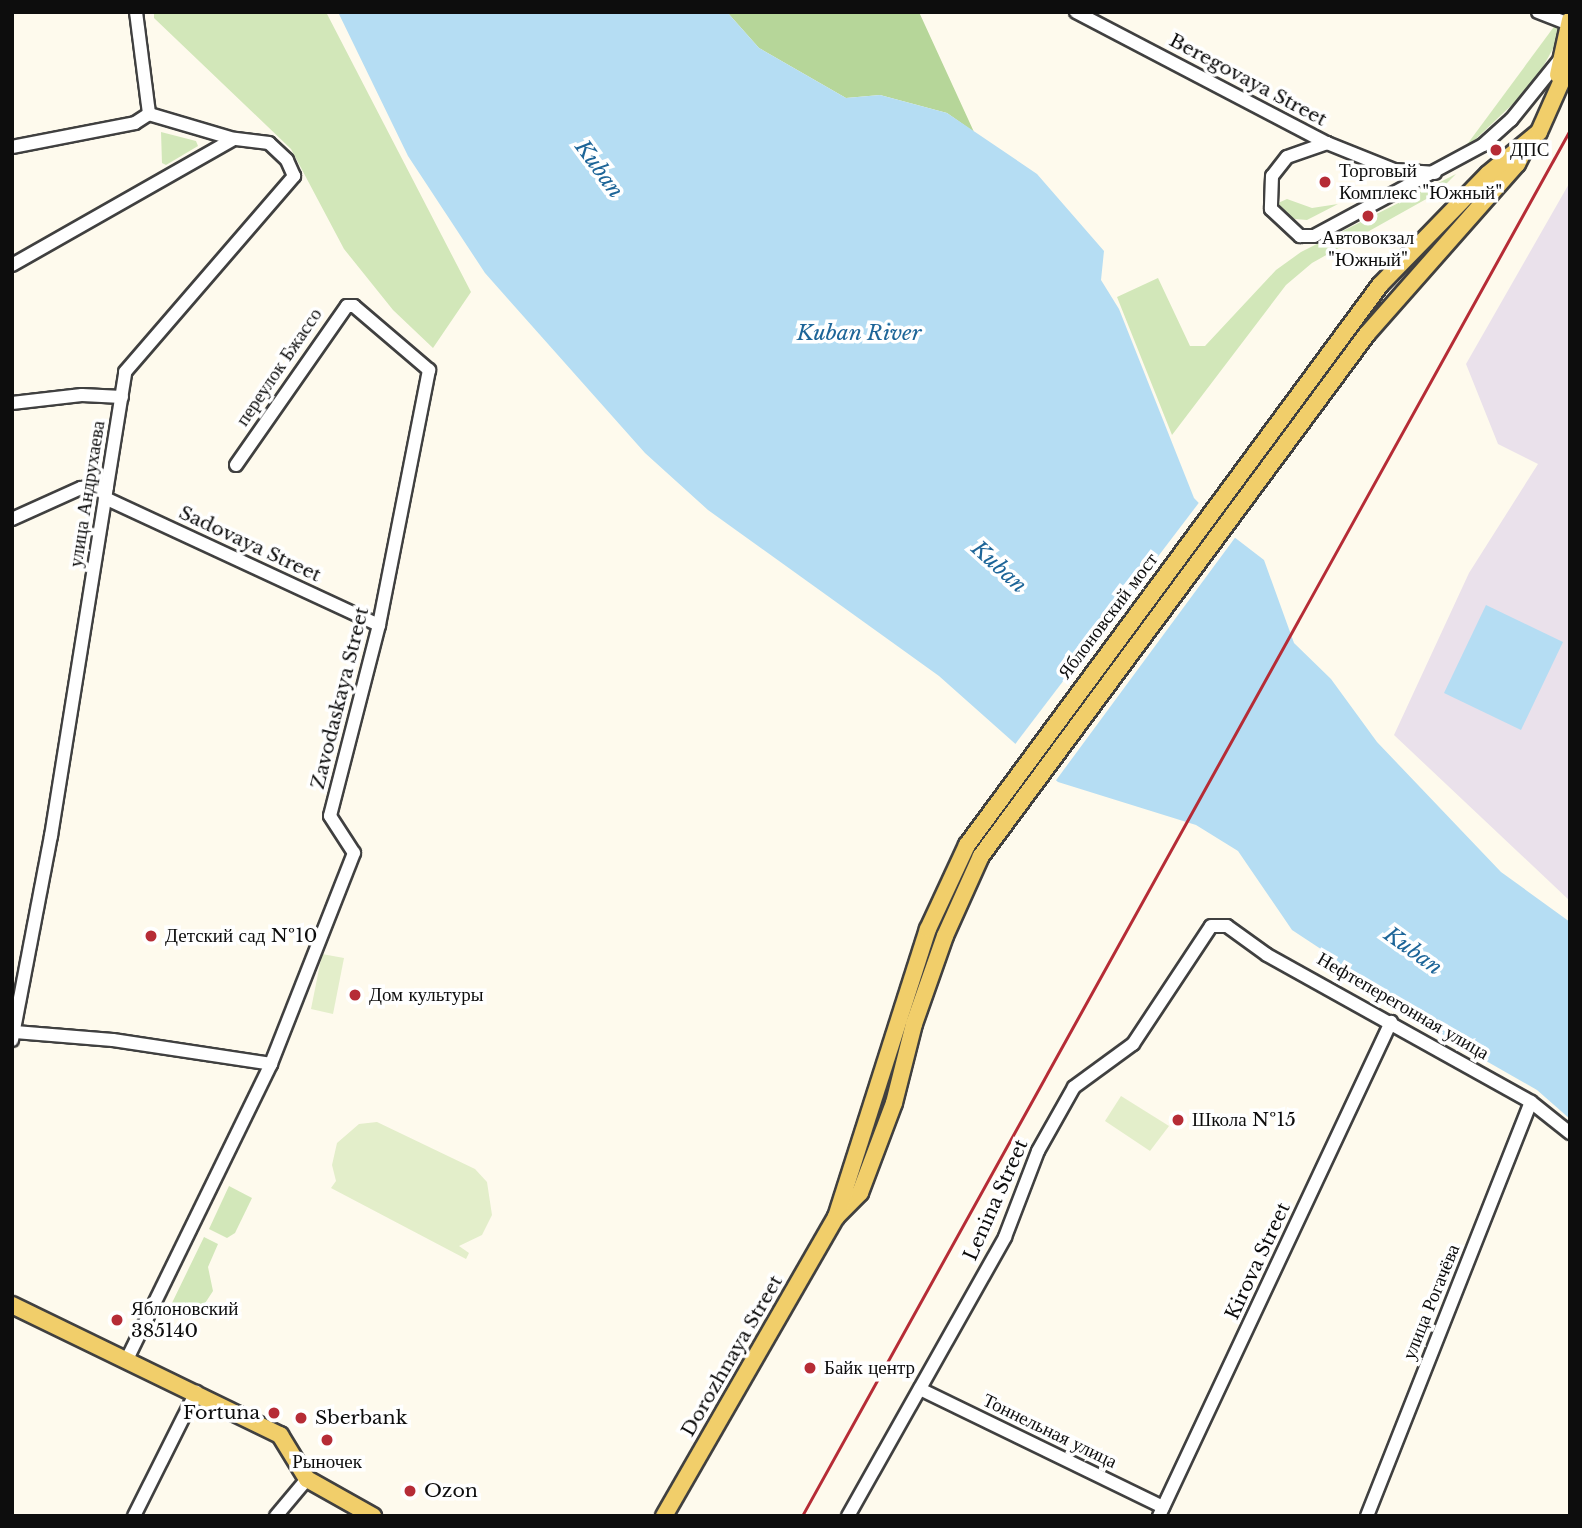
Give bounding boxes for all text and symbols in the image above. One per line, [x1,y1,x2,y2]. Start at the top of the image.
street label: Beregovaya Street [1165,29,1331,131]
water label: Kuban [570,135,628,203]
place label: ДПС [1510,139,1549,161]
marker: ДПС [1488,142,1504,158]
place label: Торговый Комплекс "Южный" [1339,160,1503,204]
marker: Торговый Комплекс "Южный" [1317,174,1333,190]
marker: Автовокзал "Южный" [1360,208,1376,224]
place label: Автовокзал "Южный" [1322,227,1414,271]
street label: переулок Бжассо [231,304,327,430]
water label: Kuban River [796,320,922,346]
street label: улица Андрухаева [64,419,110,569]
street label: Sadovaya Street [175,501,325,587]
water label: Kuban [966,536,1032,598]
street label: Яблоновский мост [1053,549,1163,683]
street label: Zavodaskaya Street [306,604,374,792]
water label: Kuban [1379,922,1447,980]
place label: Детский сад №10 [165,925,317,947]
marker: Детский сад №10 [143,928,159,944]
street label: Нефтеперегонная улица [1313,947,1493,1065]
place label: Дом культуры [369,984,483,1006]
marker: Дом культуры [347,987,363,1003]
place label: Школа №15 [1192,1109,1296,1131]
marker: Школа №15 [1170,1112,1186,1128]
street label: Lenina Street [959,1136,1033,1264]
street label: Kirova Street [1221,1199,1295,1323]
street label: улица Рогачёва [1397,1241,1465,1363]
street label: Dorozhnaya Street [677,1271,787,1441]
place label: Яблоновский 385140 [131,1298,238,1342]
marker: Яблоновский 385140 [109,1312,125,1328]
place label: Байк центр [824,1357,915,1379]
marker: Байк центр [802,1360,818,1376]
street label: Тоннельная улица [979,1389,1121,1473]
place label: Fortuna [183,1402,260,1424]
marker: Fortuna [266,1405,282,1421]
place label: Sberbank [315,1407,407,1429]
marker: Sberbank [293,1410,309,1426]
marker: Рыночек [319,1432,335,1448]
place label: Рыночек [292,1451,362,1473]
place label: Ozon [424,1480,478,1502]
marker: Ozon [402,1483,418,1499]

